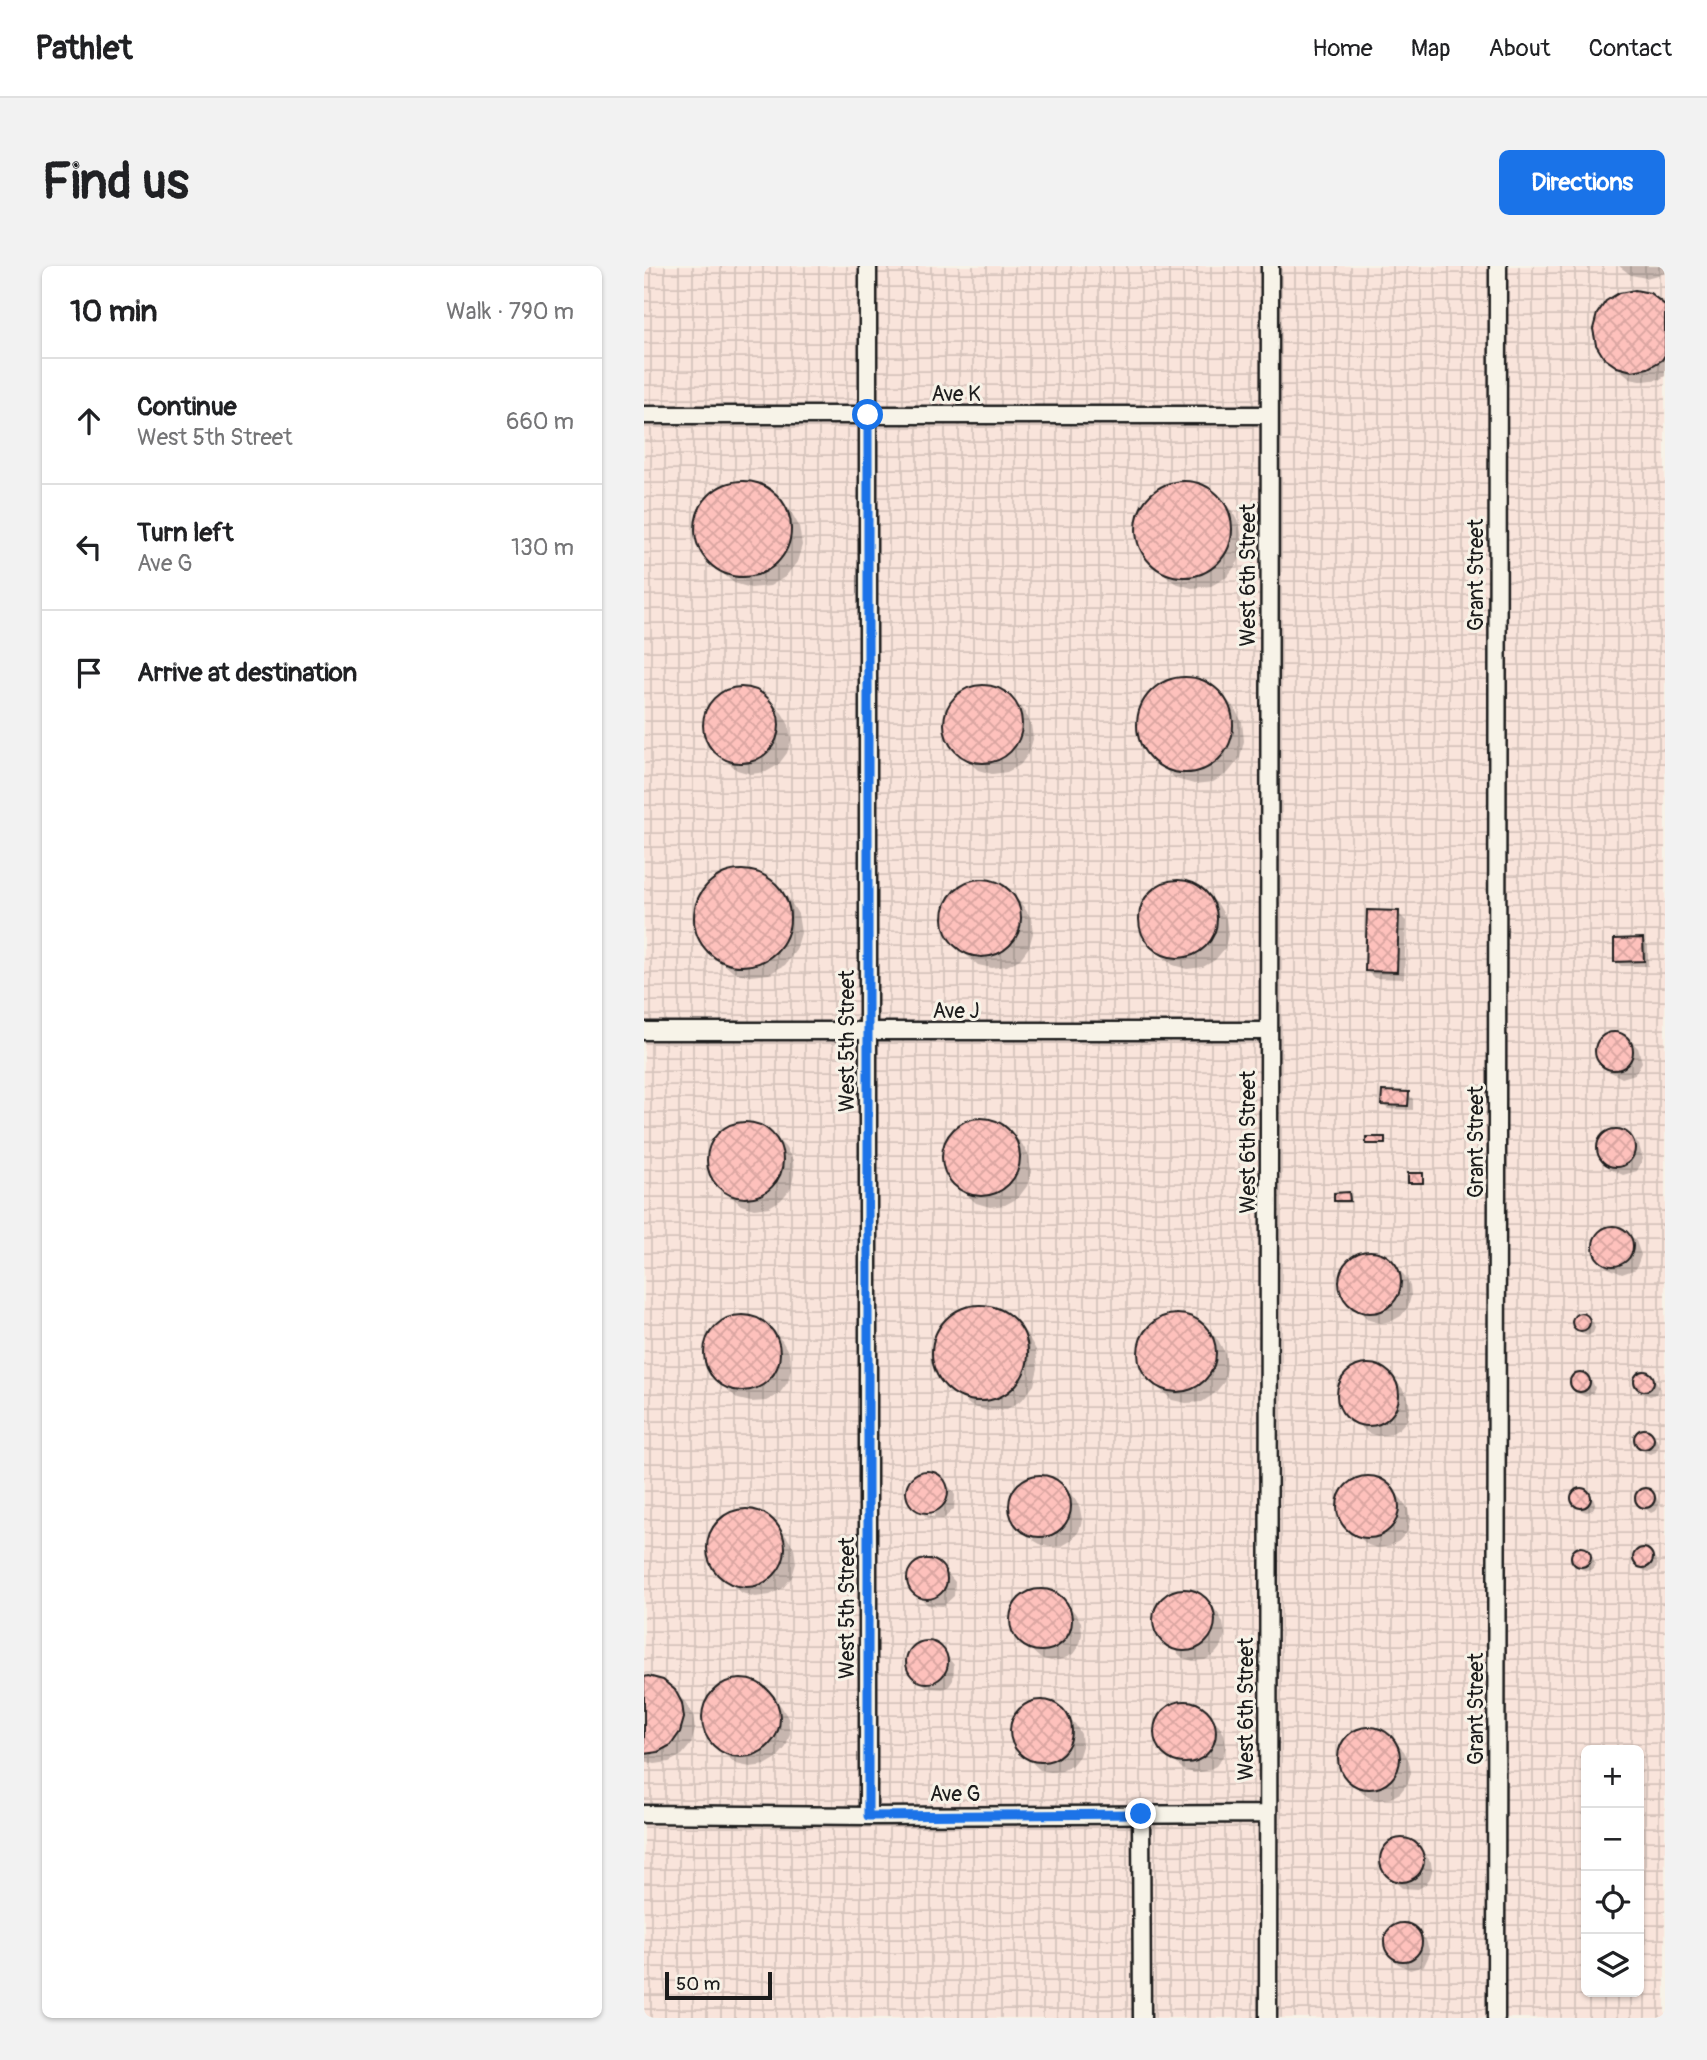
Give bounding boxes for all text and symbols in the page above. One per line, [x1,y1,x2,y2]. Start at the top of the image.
text: Pathlet [35,28,132,69]
text: Home [1312,34,1373,63]
text: Map [1411,34,1451,63]
text: About [1489,34,1551,63]
text: Contact [1589,34,1672,63]
button: Directions [1499,150,1665,215]
text: Find us [42,152,189,213]
text: 10 min [70,293,157,330]
text: Walk · 790 m [446,297,574,326]
street label: Ave K [931,381,981,408]
text: Continue [137,391,237,423]
route start [852,399,883,430]
icon: ahead [70,402,108,440]
text: 660 m [506,407,574,436]
text: West 5th Street [137,423,292,452]
street label: West 6th Street [1235,503,1262,646]
text: Turn left [137,517,233,549]
street label: Grant Street [1463,518,1490,631]
icon: left [70,528,108,566]
text: 130 m [511,533,574,562]
text: Ave G [137,549,192,578]
icon: arrive [70,654,108,692]
text: Arrive at destination [137,657,357,689]
street label: West 5th Street [834,970,861,1112]
street label: Ave J [933,998,979,1025]
street label: West 6th Street [1235,1070,1262,1213]
street label: Grant Street [1463,1085,1490,1198]
street label: West 5th Street [834,1537,861,1679]
street label: West 6th Street [1233,1637,1260,1780]
street label: Grant Street [1463,1652,1490,1765]
map controls [1581,1745,1644,1997]
button: + [1581,1745,1644,1808]
street label: Ave G [930,1781,980,1808]
route end [1125,1798,1156,1829]
button: − [1581,1808,1644,1871]
button: locate [1581,1871,1644,1934]
button: layers [1581,1934,1644,1997]
scale bar [665,1969,772,2001]
text: 50 m [676,1972,720,1996]

